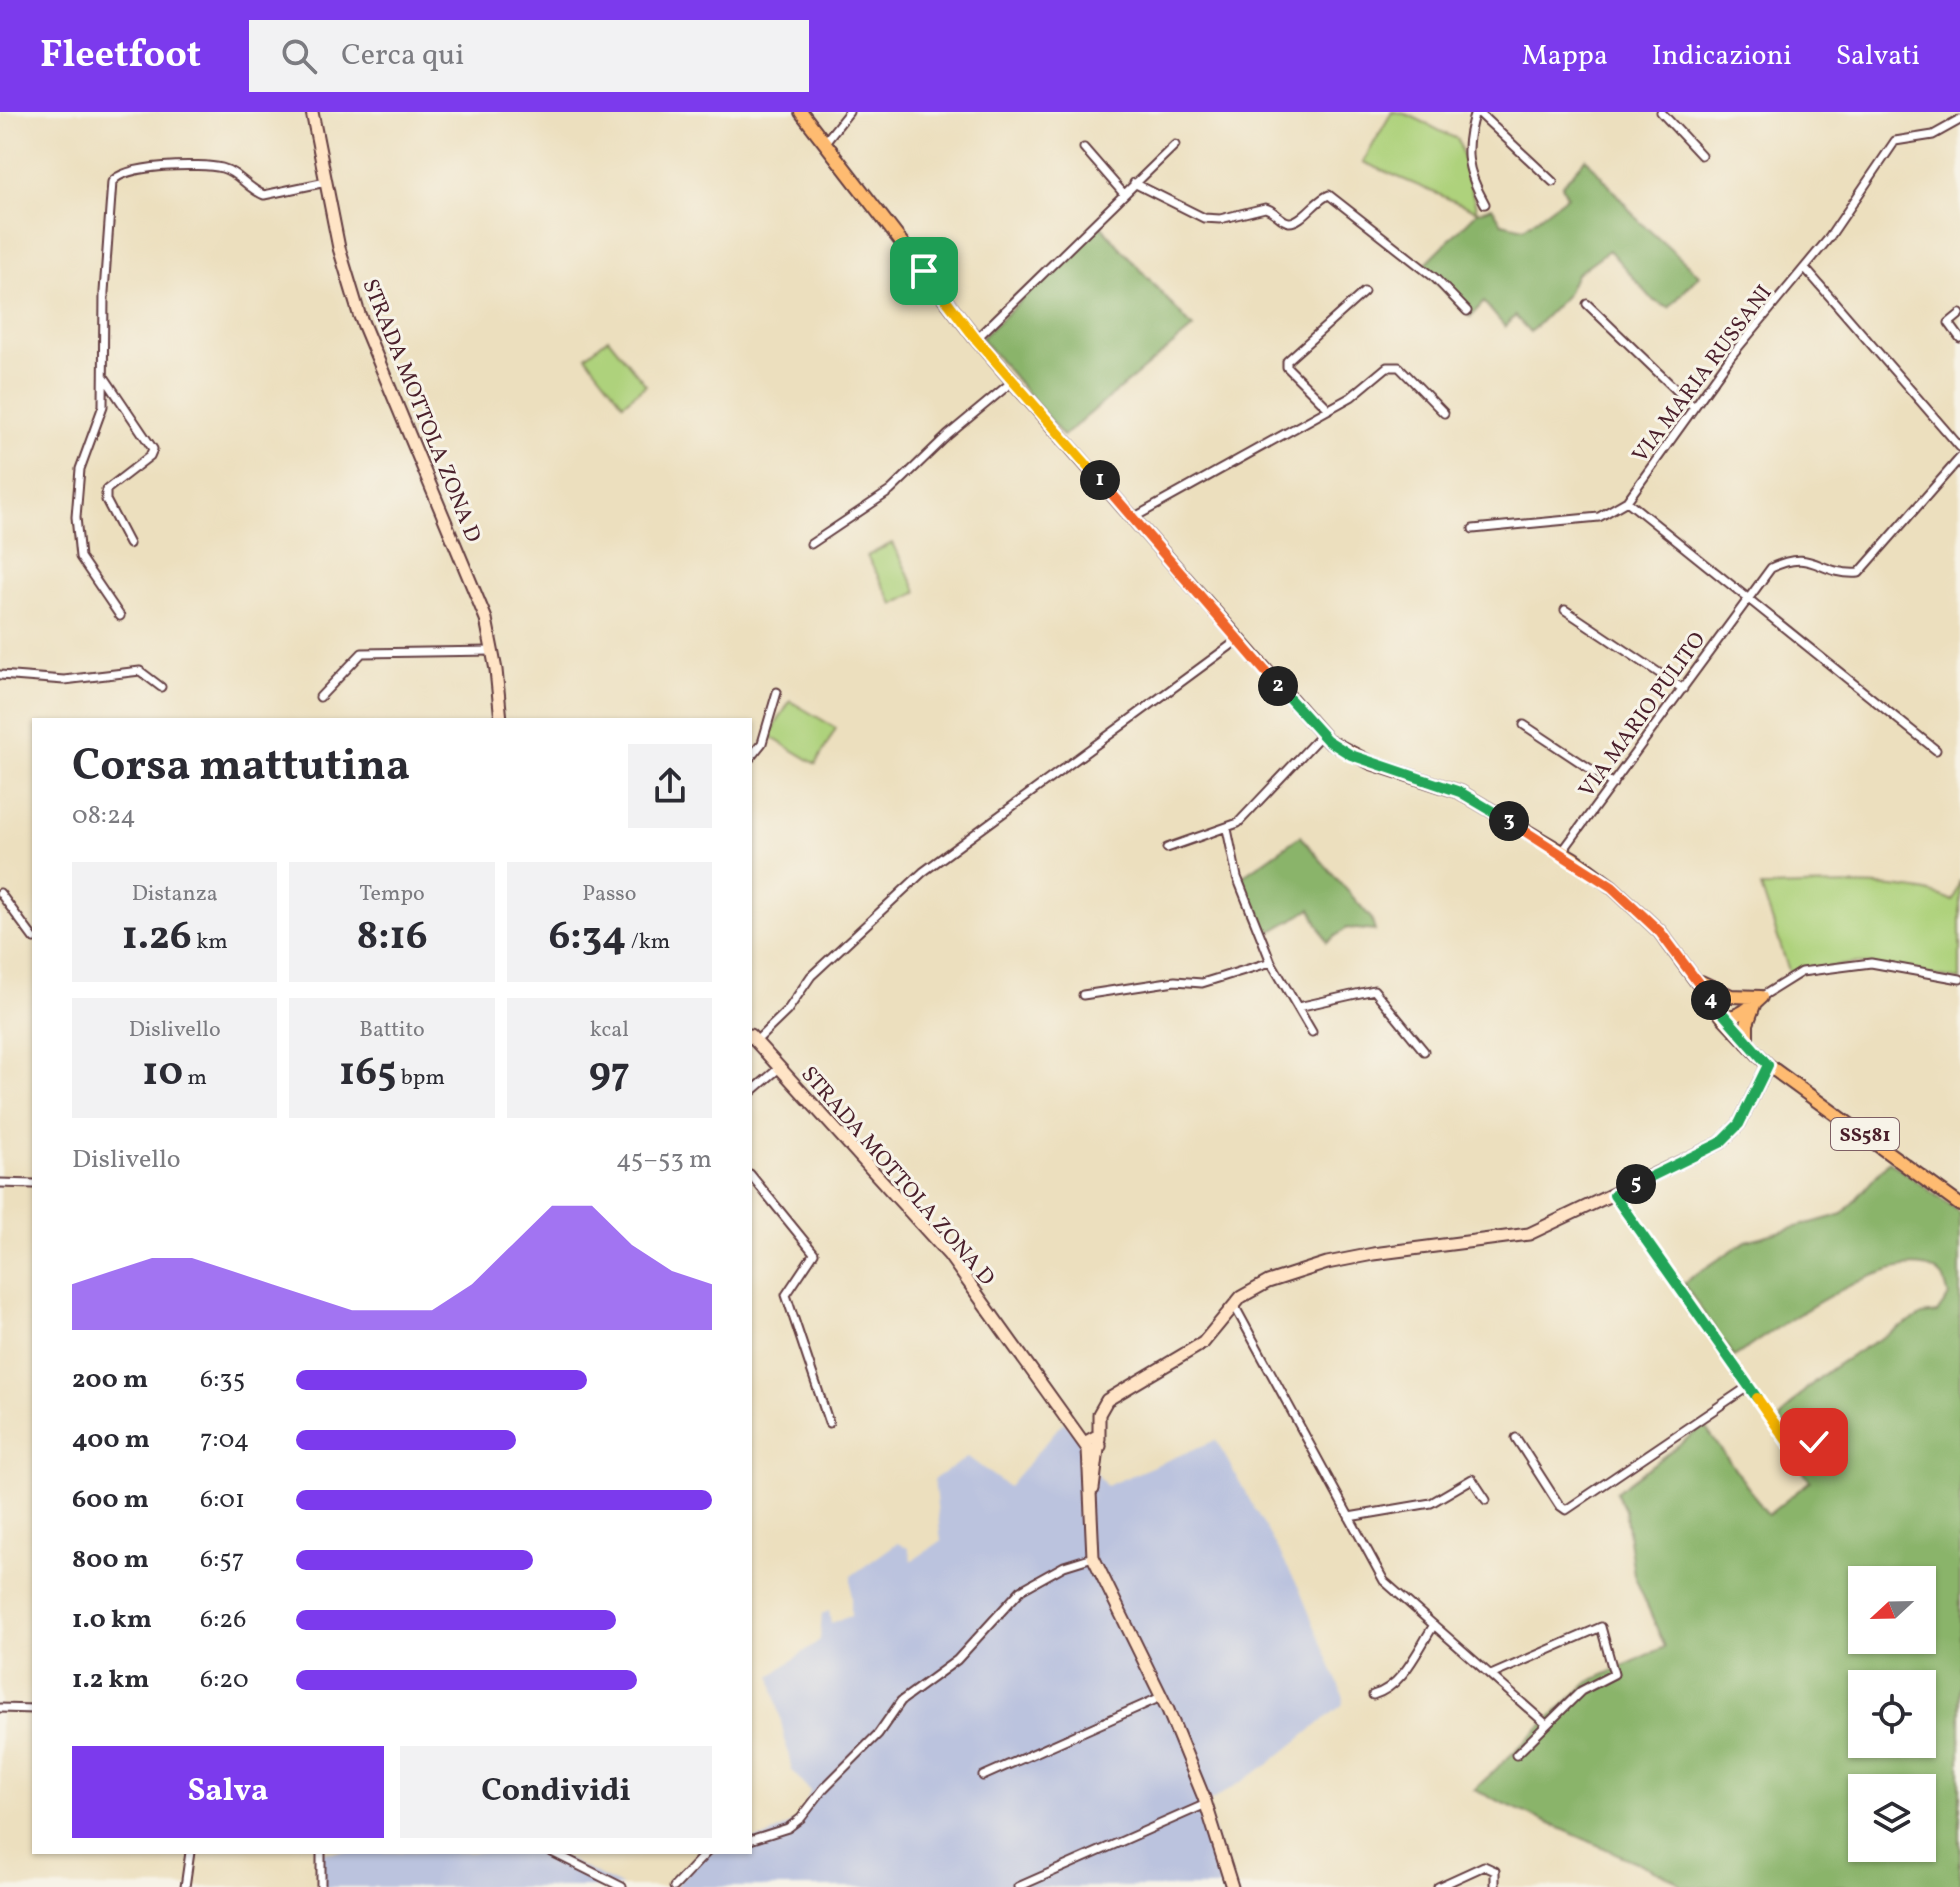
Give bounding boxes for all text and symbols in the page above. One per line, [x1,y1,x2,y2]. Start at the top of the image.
search box [249,20,809,92]
text: Fleetfoot [40,30,201,83]
icon: search [277,34,321,78]
text: Cerca qui [341,35,464,77]
text: Mappa [1522,37,1608,76]
text: Indicazioni [1652,37,1792,76]
text: Salvati [1836,37,1920,76]
pin [890,237,958,305]
icon: arrive [902,249,946,293]
street label: STRADA MOTTOLA ZONA D [354,275,488,547]
street label: VIA MARIA RUSSANI [1626,279,1780,470]
pin: 1 [1080,460,1120,500]
text: 1 [1096,464,1104,495]
street label: VIA MARIO PULITO [1572,626,1714,805]
pin: 2 [1258,666,1298,706]
text: 2 [1272,670,1284,701]
text: Corsa mattutina [72,737,410,798]
button: share [628,744,712,828]
text: 08:24 [72,798,136,834]
pin: 3 [1489,801,1529,841]
text: 3 [1503,805,1515,836]
text: Distanza [132,879,218,910]
text: Tempo [359,879,425,910]
text: Passo [582,879,636,910]
text: 1.26 [122,910,192,966]
text: 8:16 [356,910,428,966]
text: 6:34 [548,910,626,966]
text: km [192,927,228,958]
text: /km [626,927,670,958]
pin: 4 [1691,980,1731,1020]
text: 4 [1704,984,1718,1015]
text: Dislivello [129,1015,221,1046]
text: Battito [359,1015,425,1046]
text: kcal [590,1015,629,1046]
text: 10 [142,1046,183,1102]
text: 165 [339,1046,396,1102]
text: 97 [589,1046,630,1102]
street label: STRADA MOTTOLA ZONA D [793,1060,1001,1293]
text: m [183,1063,207,1094]
text: bpm [396,1063,445,1094]
road number: SS581 [1831,1118,1899,1150]
text: Dislivello [72,1142,181,1178]
text: 45–53 m [616,1142,712,1178]
pin: 5 [1616,1164,1656,1204]
text: 5 [1631,1168,1641,1199]
text: 200 m [72,1362,148,1398]
text: 6:35 [200,1362,245,1398]
pin [1780,1408,1848,1476]
icon: check [1792,1420,1836,1464]
text: 400 m [72,1422,150,1458]
text: 7:04 [200,1422,249,1458]
text: 600 m [72,1482,149,1518]
text: 6:01 [200,1482,245,1518]
text: 800 m [72,1542,149,1578]
text: 6:57 [200,1542,244,1578]
north arrow [1848,1566,1936,1654]
map controls [1848,1566,1936,1862]
text: 1.0 km [72,1602,152,1638]
text: 6:26 [200,1602,246,1638]
text: 1.2 km [72,1662,149,1698]
text: 6:20 [200,1662,249,1698]
button: locate [1848,1670,1936,1758]
button: Salva [72,1746,384,1838]
button: Condividi [400,1746,712,1838]
button: layers [1848,1774,1936,1862]

